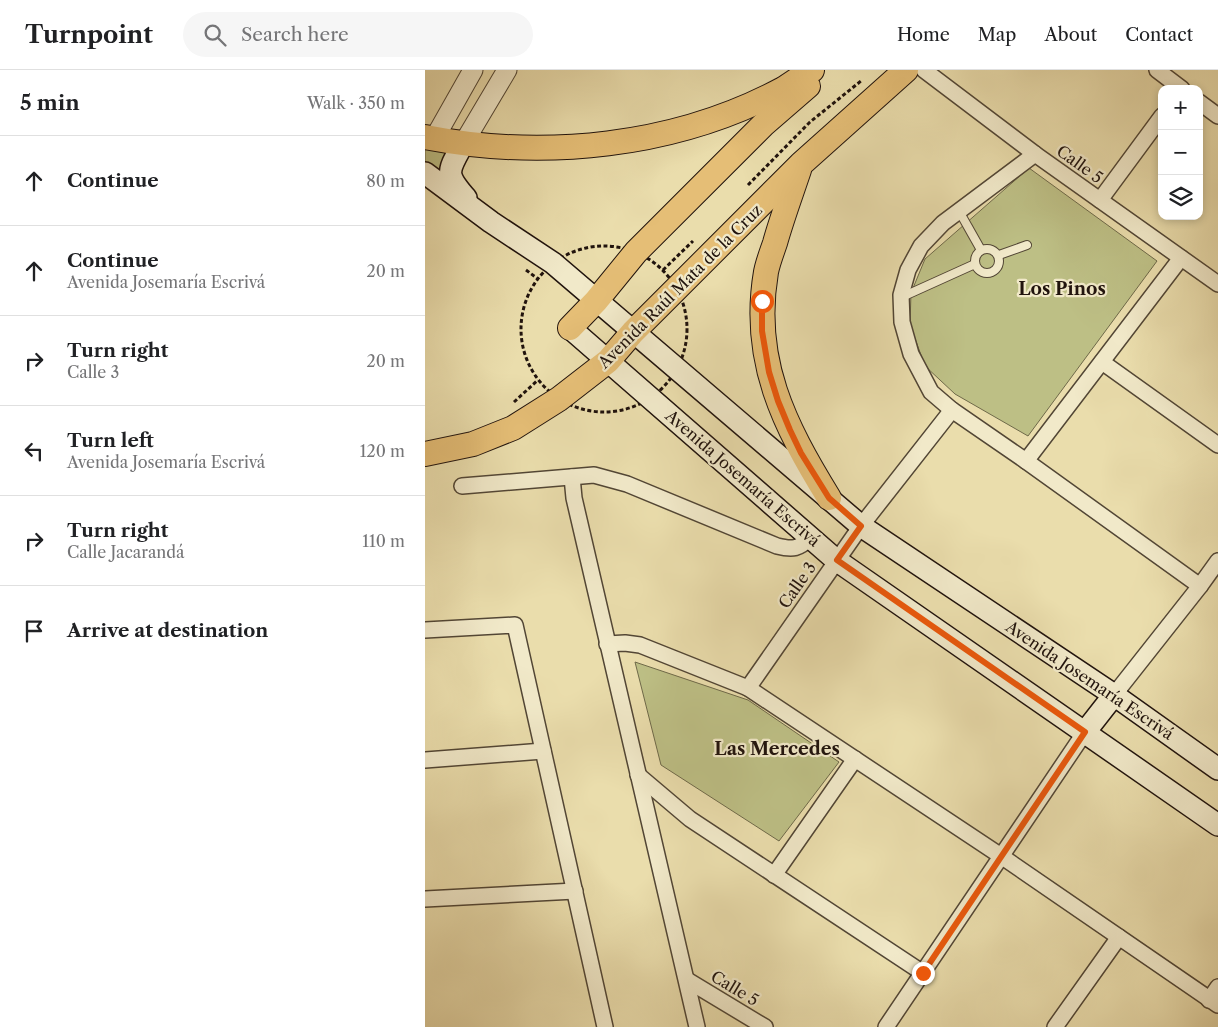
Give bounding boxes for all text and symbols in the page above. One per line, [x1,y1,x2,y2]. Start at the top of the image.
search box [183,12,533,57]
text: Turnpoint [25,20,153,49]
icon: search [201,21,229,49]
text: Search here [241,23,349,46]
text: Home [897,24,950,46]
text: Map [978,24,1016,46]
text: About [1044,24,1097,46]
text: Contact [1125,24,1193,46]
map controls [1158,85,1203,220]
button: + [1158,85,1203,130]
text: 5 min [20,90,80,115]
text: Walk · 350 m [307,93,405,113]
button: − [1158,130,1203,175]
street label: Calle 5 [1053,141,1107,187]
icon: ahead [20,167,48,195]
text: Continue [67,169,159,192]
text: 80 m [366,171,405,191]
button: layers [1158,175,1203,220]
street label: Avenida Raúl Mata de la Cruz [593,200,766,373]
text: Continue [67,249,159,272]
icon: ahead [20,257,48,285]
text: 20 m [366,261,405,281]
text: Avenida Josemaría Escrivá [67,272,265,292]
district label: Los Pinos [1018,278,1106,300]
route start [751,290,774,313]
text: Turn right [67,339,168,362]
icon: right [20,347,48,375]
text: 20 m [366,351,405,371]
text: Calle 3 [67,362,119,382]
street label: Avenida Josemaría Escrivá [661,405,825,551]
text: Turn left [67,429,154,452]
icon: left [20,437,48,465]
text: 120 m [360,441,405,461]
text: Avenida Josemaría Escrivá [67,452,265,472]
text: Turn right [67,519,168,542]
icon: right [20,527,48,555]
text: 110 m [362,531,405,551]
text: Calle Jacarandá [67,542,185,562]
street label: Calle 3 [774,558,820,612]
street label: Avenida Josemaría Escrivá [1001,616,1178,744]
icon: arrive [20,617,48,645]
text: Arrive at destination [67,619,268,642]
district label: Las Mercedes [714,738,840,760]
route end [912,962,935,985]
street label: Calle 5 [707,966,763,1010]

